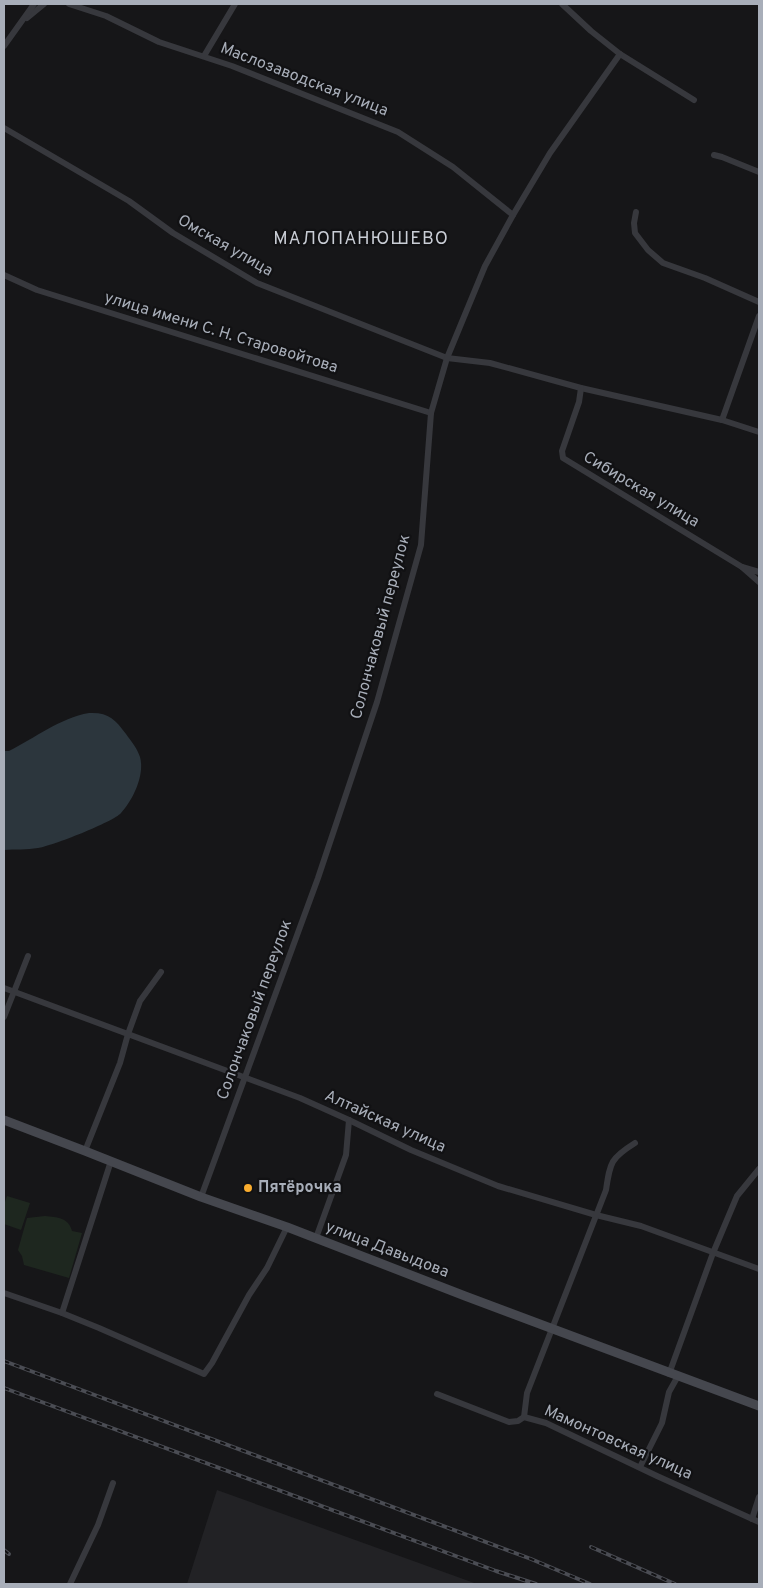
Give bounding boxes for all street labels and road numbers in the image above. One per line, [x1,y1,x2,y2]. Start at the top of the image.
street label: Маслозаводская улица [217,39,391,121]
street label: Омская улица [174,211,276,281]
street label: улица имени С. Н. Старовойтова [102,288,340,378]
street label: Сибирская улица [579,447,703,533]
street label: Солончаковый переулок [347,532,415,722]
street label: Солончаковый переулок [213,917,297,1103]
street label: Алтайская улица [321,1086,449,1158]
street label: улица Давыдова [322,1217,452,1283]
street label: Мамонтовская улица [541,1401,695,1485]

